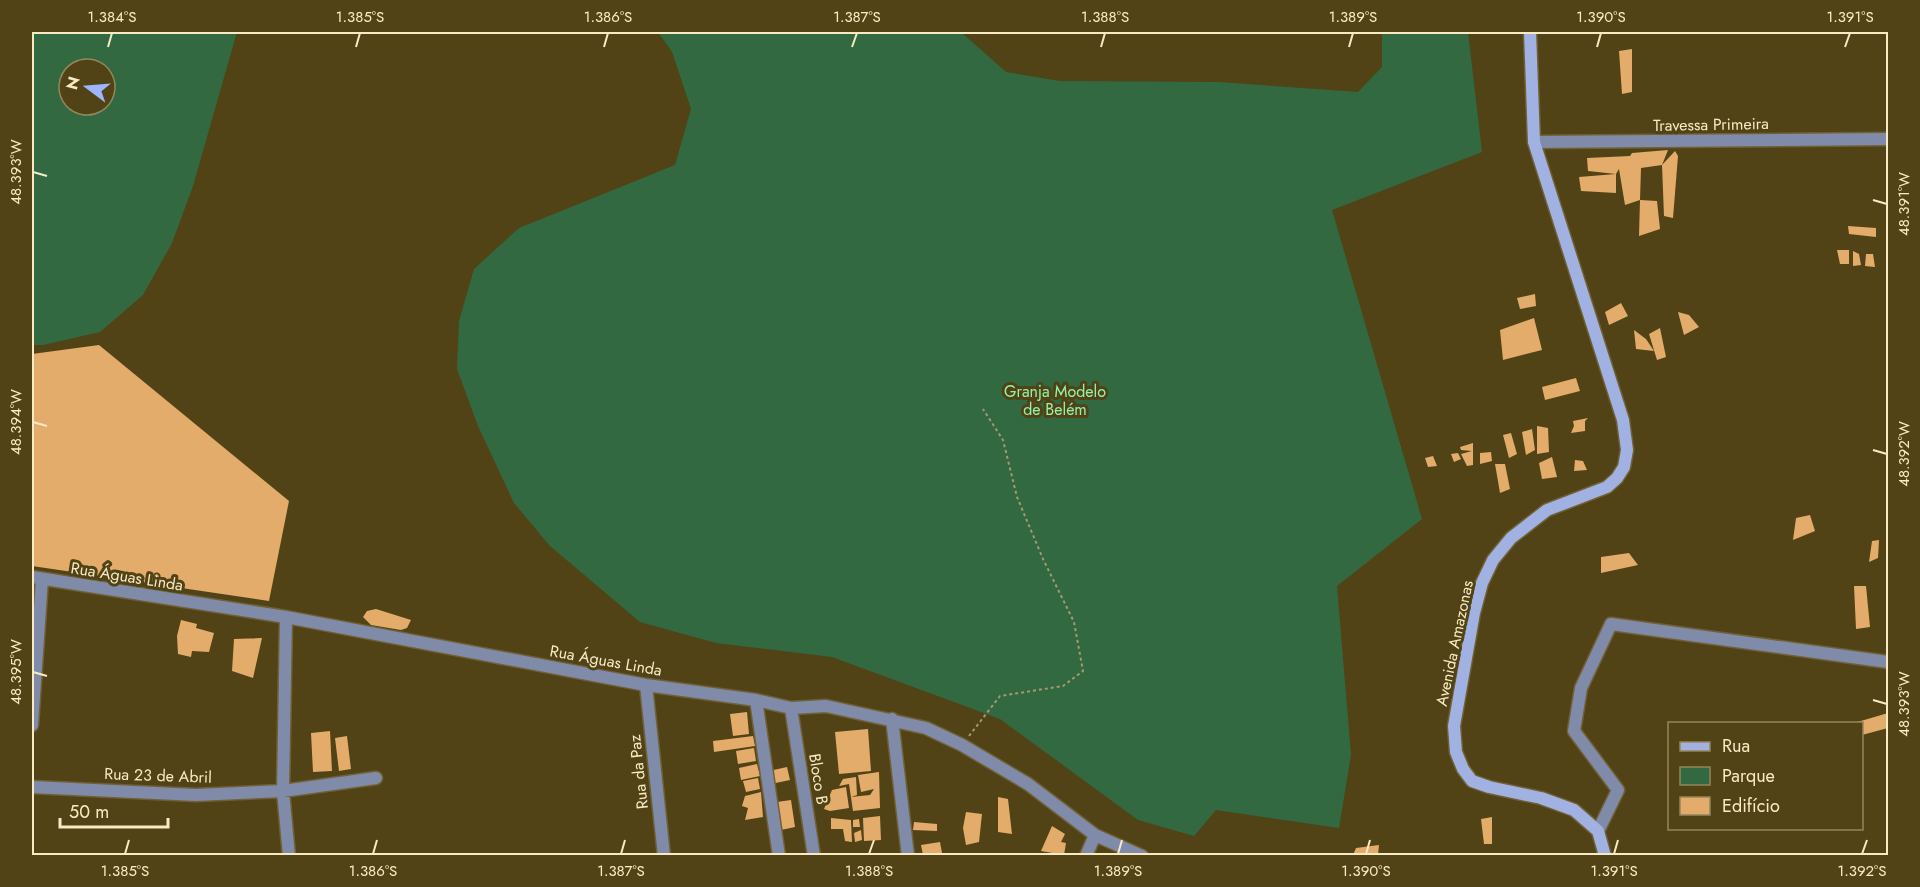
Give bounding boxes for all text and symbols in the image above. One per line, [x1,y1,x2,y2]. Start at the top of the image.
text: 1.384°S [88,6,136,28]
text: 1.385°S [336,6,384,28]
text: 1.386°S [584,6,632,28]
text: 1.387°S [833,6,881,28]
text: 1.388°S [1081,6,1129,28]
text: 1.389°S [1329,6,1377,28]
text: 1.390°S [1576,6,1626,28]
text: 1.391°S [1826,6,1874,28]
north arrow [57,57,117,117]
text: N [60,74,86,92]
street label: Travessa Primeira [1653,112,1769,137]
text: 48.393°W [5,139,27,205]
text: 48.391°W [1893,172,1915,236]
park label: Granja Modelo de Belém [1004,380,1106,421]
text: 48.394°W [5,389,27,455]
text: 48.392°W [1893,421,1915,487]
street label: Rua Águas Linda [69,556,185,597]
street label: Avenida Amazonas [1430,578,1479,708]
text: 48.395°W [5,639,27,705]
street label: Rua Águas Linda [548,639,664,682]
text: 48.393°W [1893,671,1915,737]
legend [1668,722,1863,830]
street label: Rua da Paz [623,733,654,810]
text: Rua [1722,733,1750,759]
street label: Bloco B [803,752,834,806]
street label: Rua 23 de Abril [104,762,212,789]
text: Parque [1722,763,1775,789]
scale bar [60,791,168,829]
text: Edifício [1722,793,1780,819]
text: 50 m [69,799,109,825]
text: 1.385°S [101,860,149,882]
text: 1.386°S [349,860,397,882]
text: 1.387°S [597,860,645,882]
text: 1.388°S [845,860,893,882]
text: 1.389°S [1094,860,1142,882]
text: 1.390°S [1341,860,1391,882]
text: 1.391°S [1590,860,1638,882]
text: 1.392°S [1837,860,1887,882]

